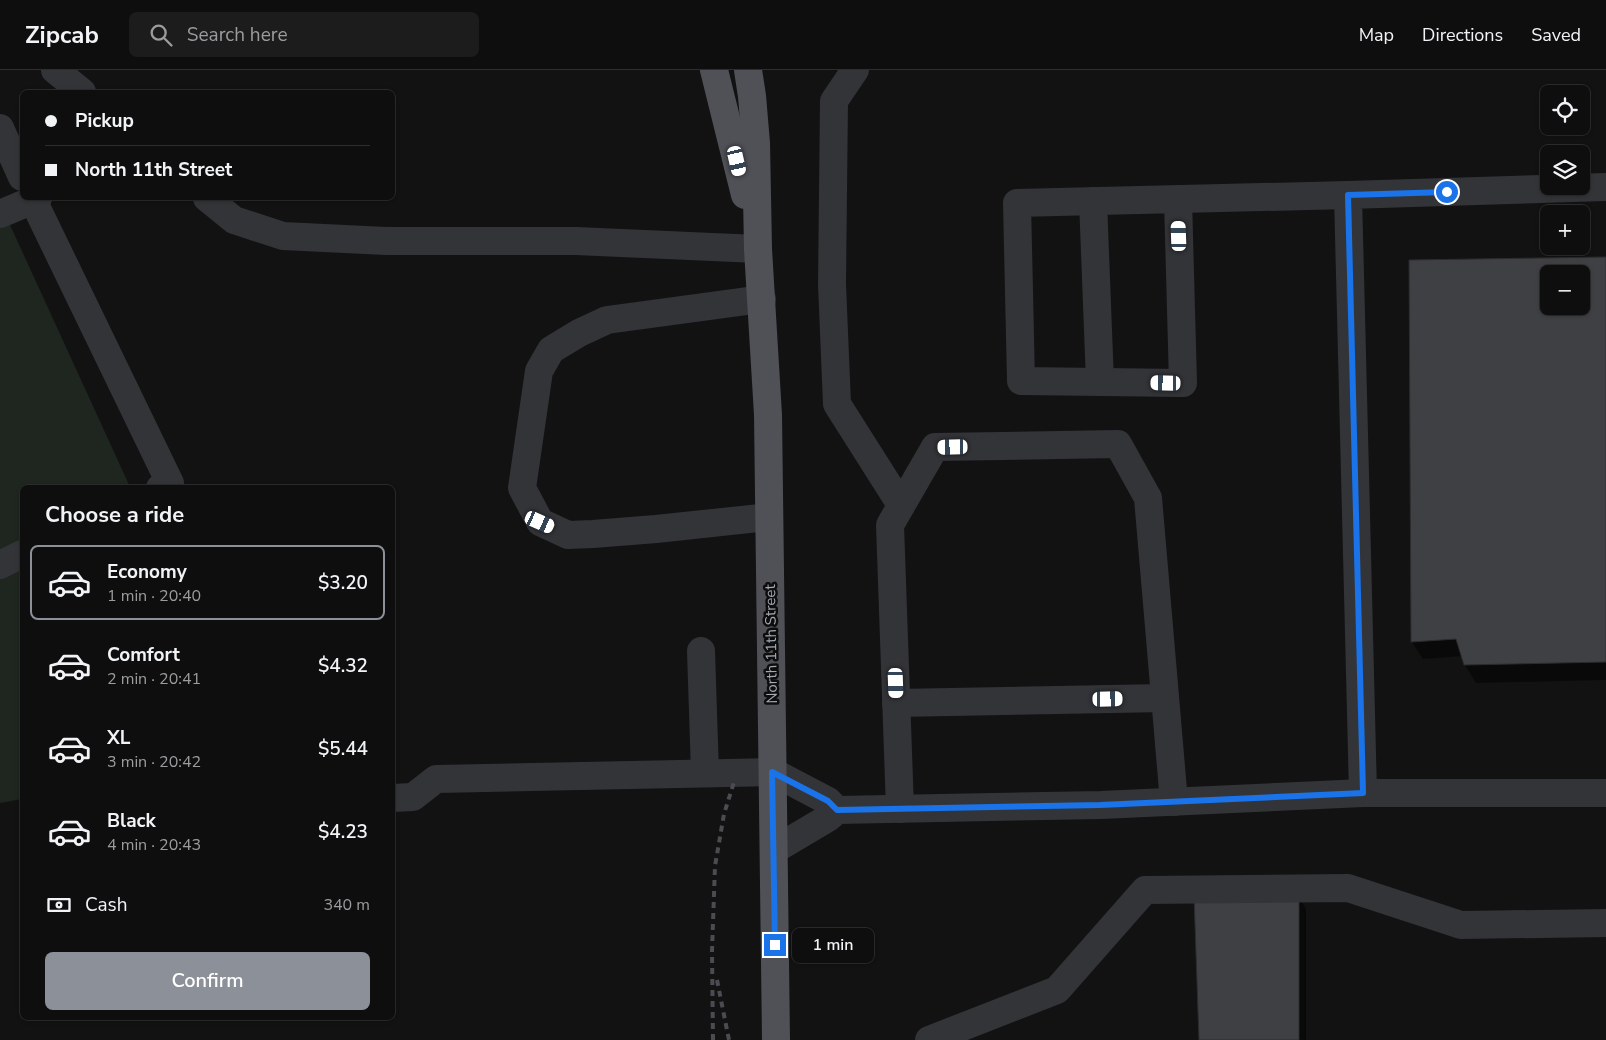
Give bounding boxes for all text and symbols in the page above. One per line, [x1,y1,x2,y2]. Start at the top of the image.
search box [129,12,479,57]
text: Zipcab [25,19,99,51]
icon: search [147,21,175,49]
text: Search here [187,22,288,48]
text: Map [1359,23,1394,47]
text: Directions [1422,23,1503,47]
text: Saved [1531,23,1581,47]
map controls [1540,85,1590,315]
button: locate [1540,85,1590,135]
text: Pickup [75,108,134,134]
car [726,145,747,177]
button: layers [1540,145,1590,195]
text: North 11th Street [75,157,232,183]
route start [1436,181,1458,203]
button: + [1540,205,1590,255]
car [1170,221,1187,251]
button: − [1540,265,1590,315]
car [1150,375,1181,391]
car [937,439,968,455]
text: Choose a ride [45,500,184,530]
car [523,509,556,535]
text: Economy [107,559,187,585]
icon: car [47,560,92,605]
text: $3.20 [318,570,368,596]
street label: North 11th Street [760,583,782,704]
text: 1 min · 20:40 [107,585,201,607]
text: Comfort [107,642,180,668]
icon: car [47,643,92,688]
text: $4.32 [318,653,368,679]
text: 2 min · 20:41 [107,668,201,690]
car [887,668,904,698]
car [1092,691,1123,707]
text: XL [107,725,130,751]
icon: car [47,726,92,771]
text: $5.44 [318,736,368,762]
text: 3 min · 20:42 [107,751,201,773]
text: Black [107,808,156,834]
icon: car [47,809,92,854]
text: $4.23 [318,819,368,845]
text: 4 min · 20:43 [107,834,201,856]
icon: cash [45,891,73,919]
text: Cash [85,892,127,918]
text: 340 m [323,894,370,916]
callout: 1 min [792,928,875,962]
route end [764,934,786,956]
text: 1 min [813,934,853,956]
button: Confirm [45,952,370,1010]

